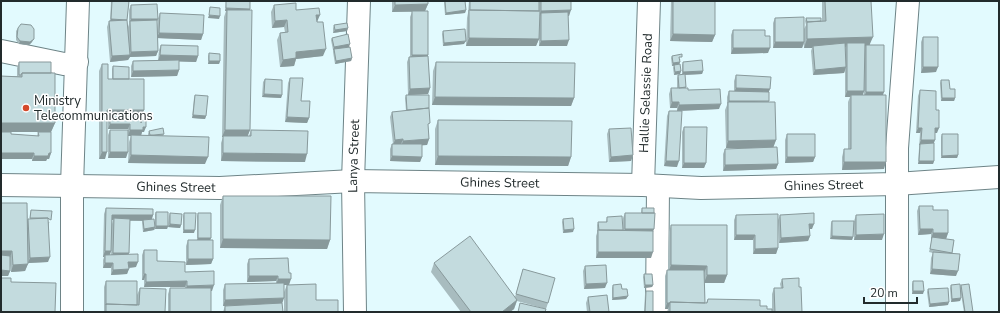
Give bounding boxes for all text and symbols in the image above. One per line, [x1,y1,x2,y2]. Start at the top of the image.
street label: Hallie Selassie Road [635,33,657,153]
place label: Ministry Telecommunications [34,92,153,125]
marker: Ministry Telecommunications [21,103,31,113]
street label: Lanya Street [344,119,364,193]
street label: Ghines Street [460,173,540,193]
street label: Ghines Street [784,176,864,195]
street label: Ghines Street [136,178,216,197]
scale bar [864,279,917,305]
text: 20 m [870,285,898,301]

